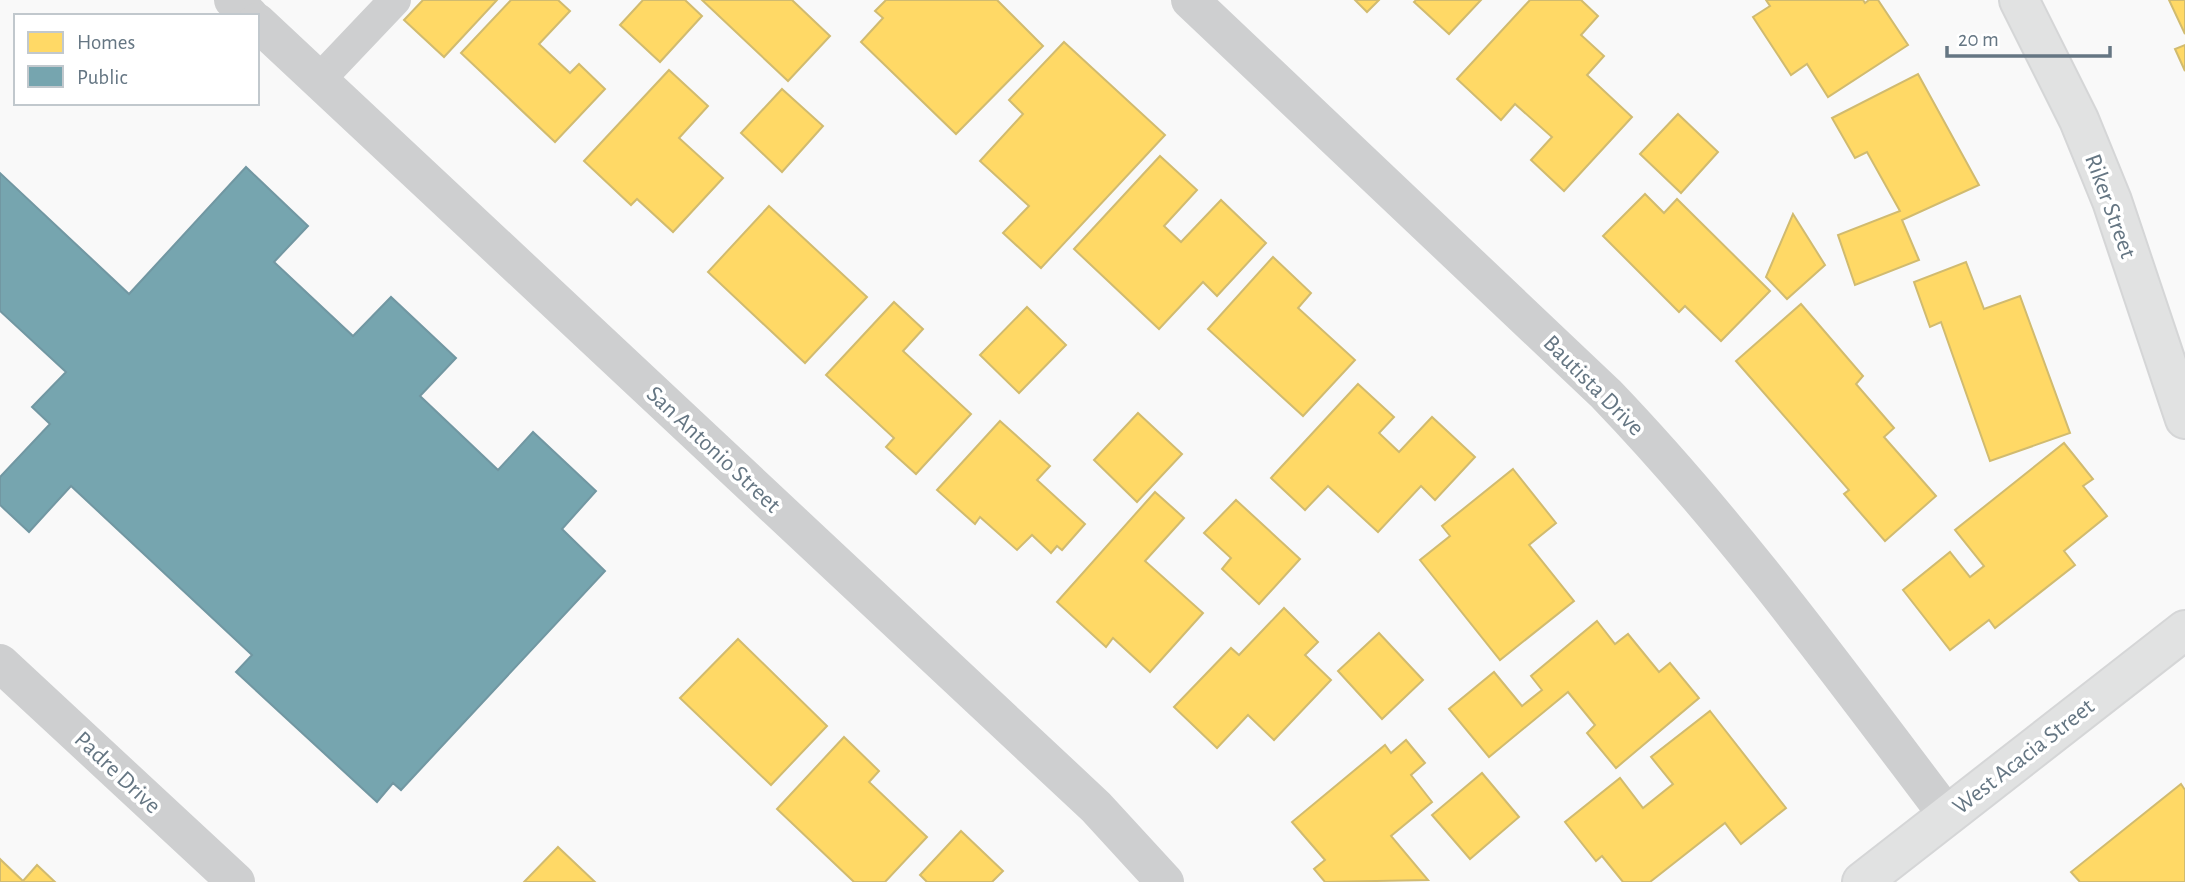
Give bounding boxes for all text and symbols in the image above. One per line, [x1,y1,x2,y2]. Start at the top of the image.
legend [14,14,259,105]
scale bar [1947,14,2110,58]
text: 20 m [1958,29,1999,50]
text: Homes [77,32,135,53]
text: Public [77,67,127,88]
street label: Riker Street [2080,151,2140,262]
street label: Bautista Drive [1538,331,1648,441]
street label: San Antonio Street [642,382,785,518]
street label: West Acacia Street [1948,694,2099,819]
street label: Padre Drive [70,727,165,818]

